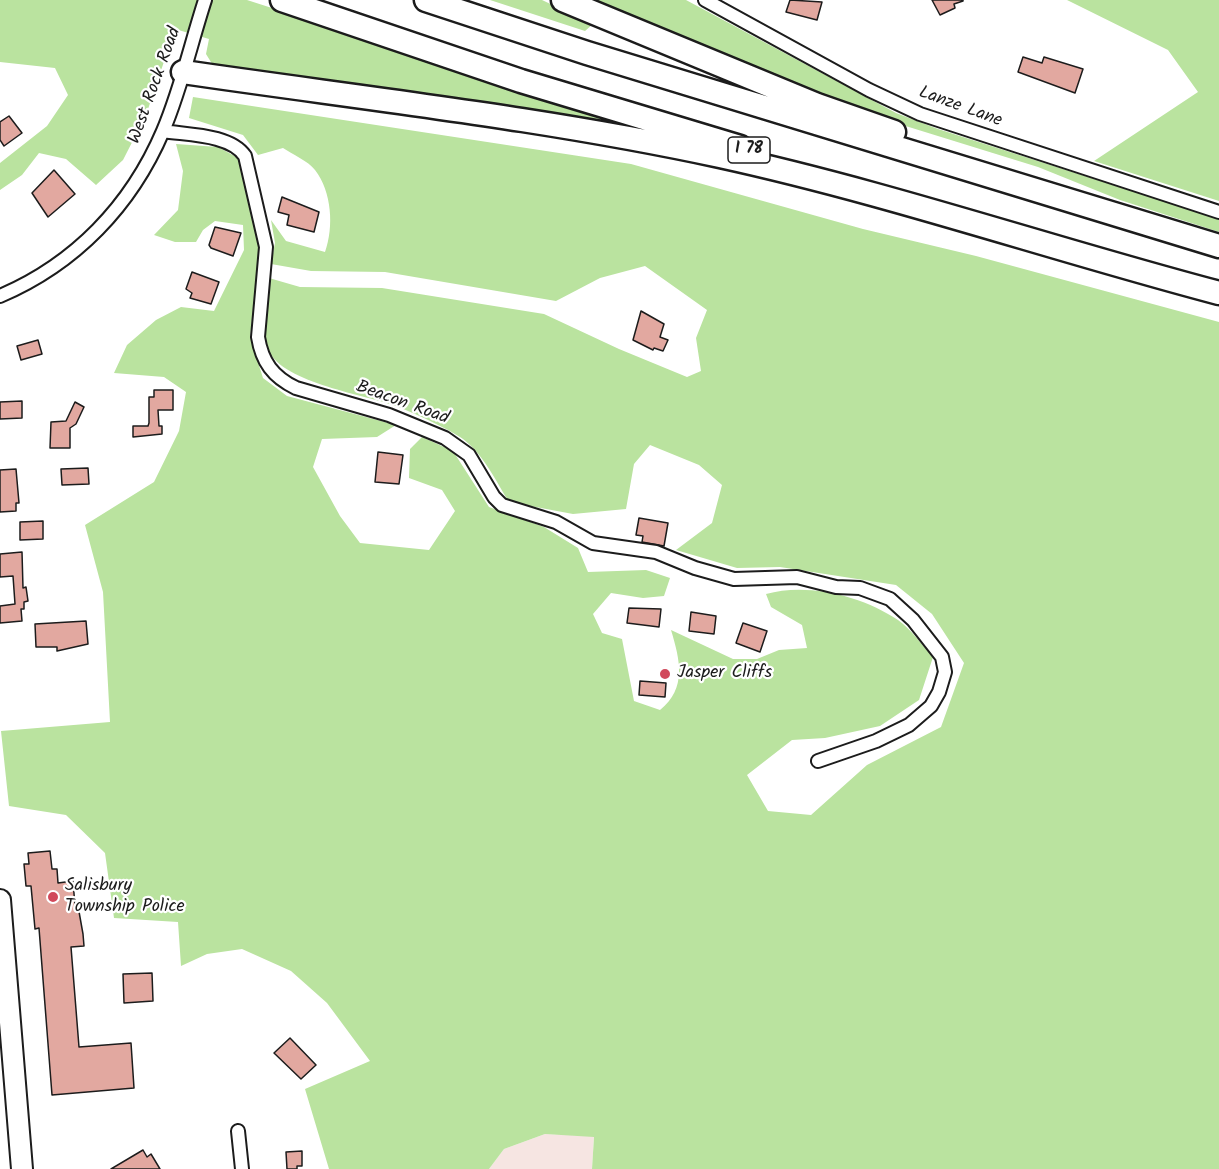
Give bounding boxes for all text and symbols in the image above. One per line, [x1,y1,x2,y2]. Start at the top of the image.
street label: West Rock Road [125,25,187,147]
street label: Lanze Lane [915,83,1005,133]
road number: I 78 [728,137,770,163]
street label: Beacon Road [353,377,451,431]
place label: Jasper Cliffs [677,663,772,685]
marker: Jasper Cliffs [658,667,672,681]
place label: Salisbury Township Police [65,876,185,918]
marker: Salisbury Township Police [46,890,60,904]

